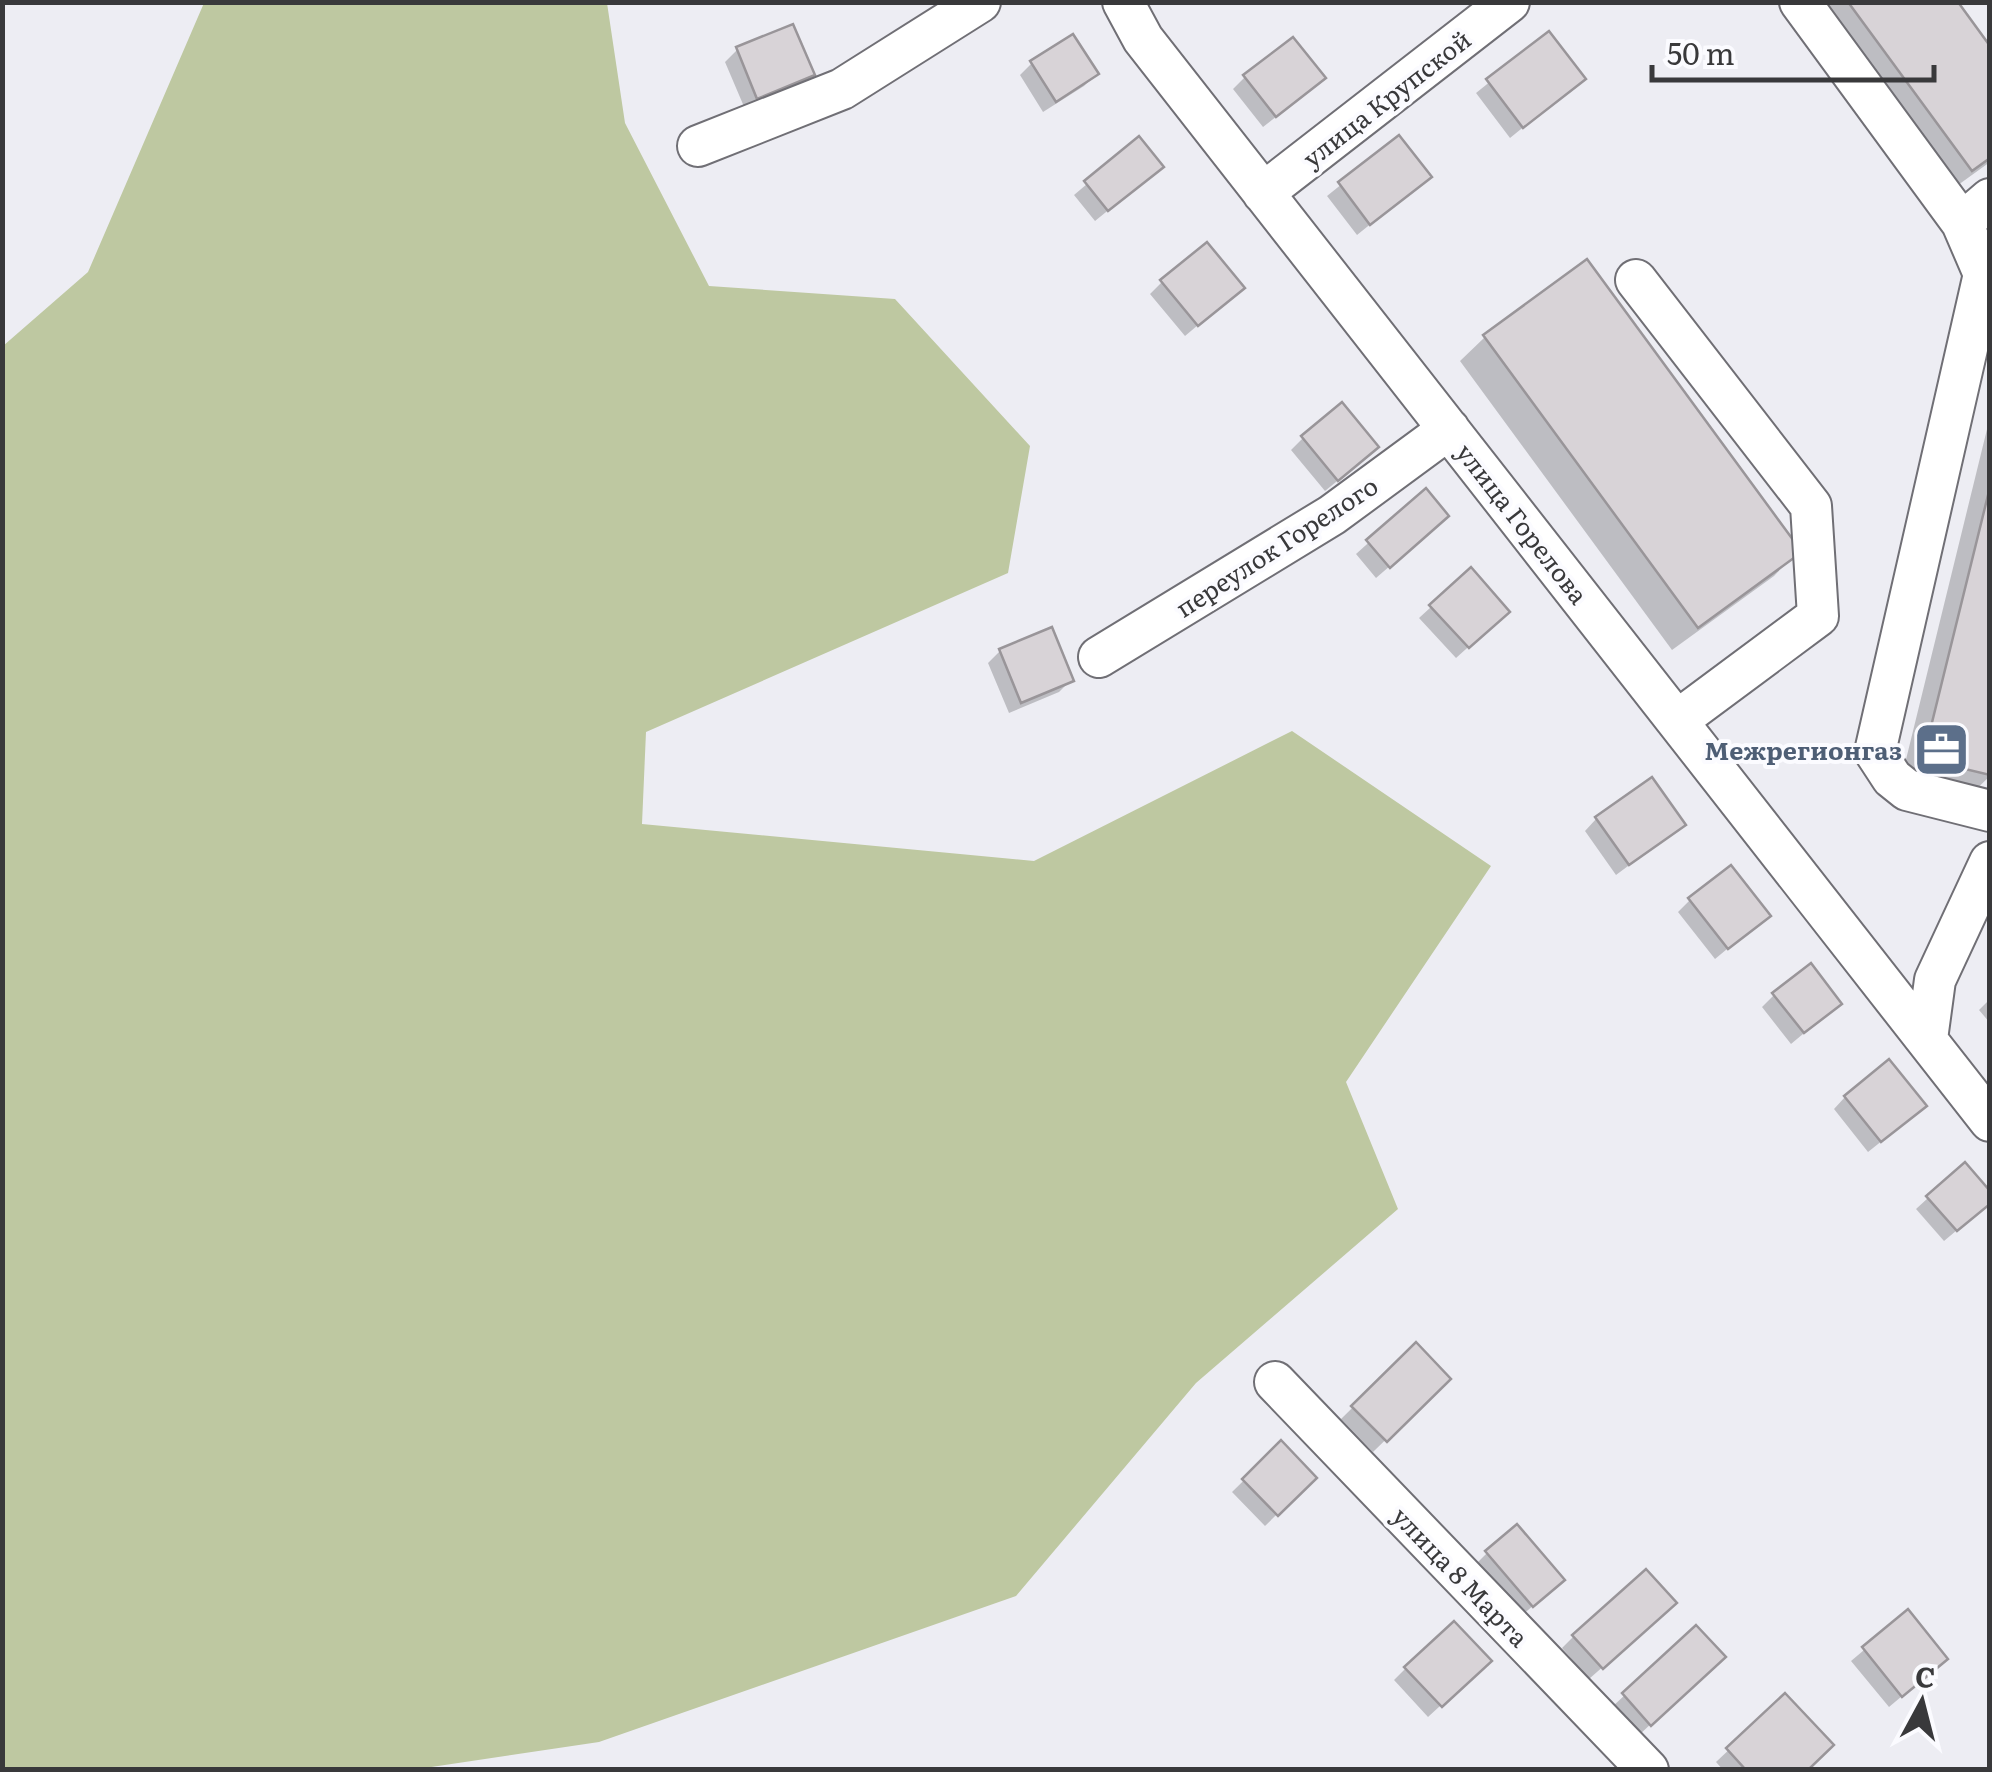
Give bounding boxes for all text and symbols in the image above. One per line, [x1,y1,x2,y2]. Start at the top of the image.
street label: улица Крупской [1294,20,1478,176]
scale bar [1652,20,1934,82]
text: 50 m [1667,30,1735,74]
street label: улица Горелова [1448,435,1598,612]
street label: переулок Горелого [1167,466,1385,626]
office icon: Межрегионгаз [1911,719,1971,779]
place label: Межрегионгаз [1704,731,1902,768]
street label: улица 8 Марта [1384,1498,1538,1655]
north arrow [1872,1652,1972,1752]
text: С [1913,1653,1938,1697]

